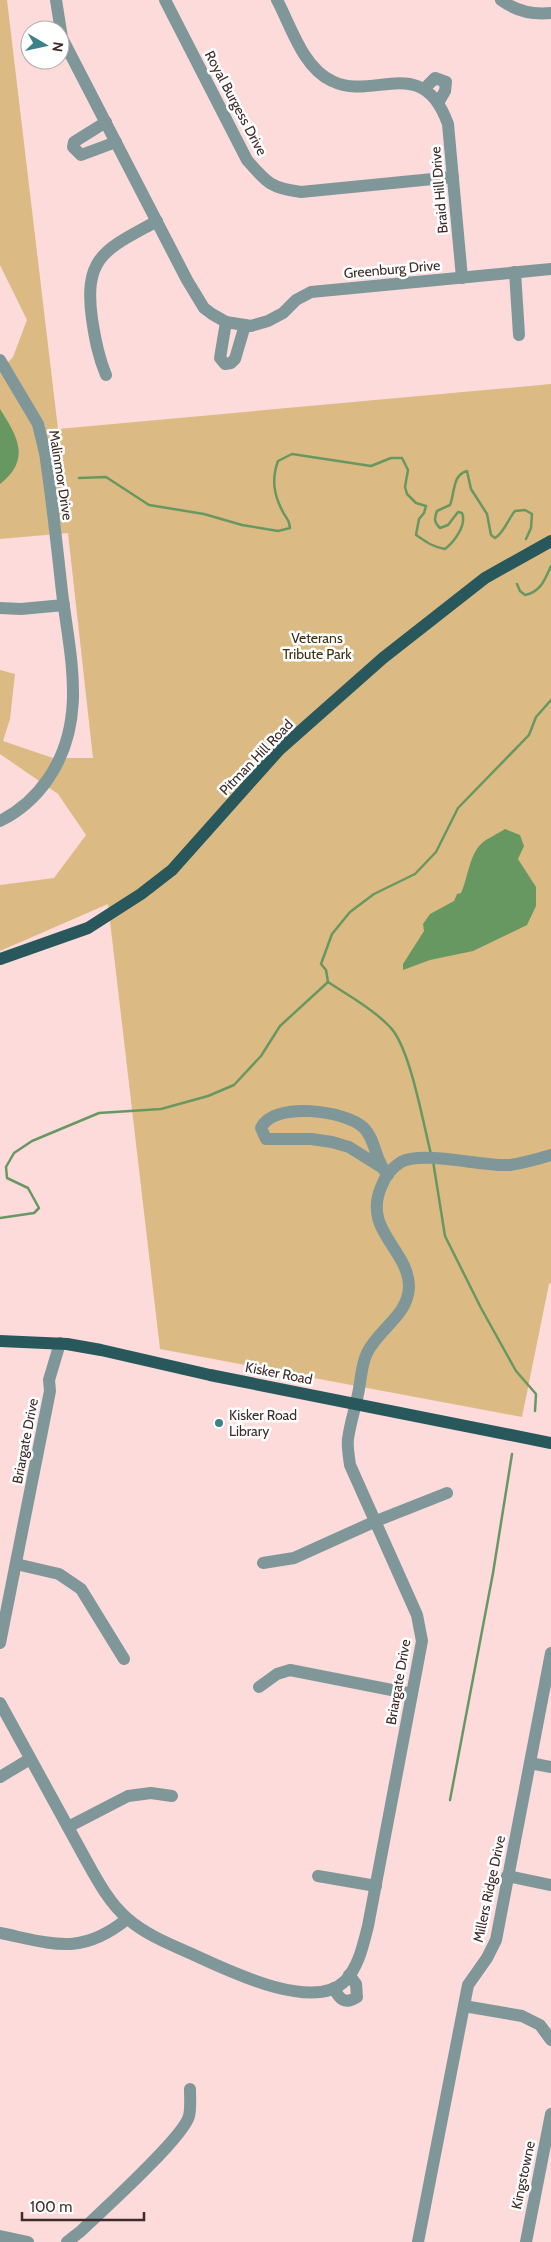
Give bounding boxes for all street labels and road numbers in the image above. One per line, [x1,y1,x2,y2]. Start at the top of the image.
street label: Royal Burgess Drive [201,48,271,158]
street label: Braid Hill Drive [426,146,452,234]
street label: Greenburg Drive [343,256,441,282]
street label: Malinmor Drive [45,429,77,521]
street label: Pitman Hill Road [215,715,297,799]
street label: Kisker Road [244,1358,314,1388]
street label: Briargate Drive [8,1397,42,1485]
street label: Briargate Drive [382,1638,414,1726]
street label: Millers Ridge Drive [469,1834,509,1944]
street label: Kingstowne [507,2139,539,2211]

